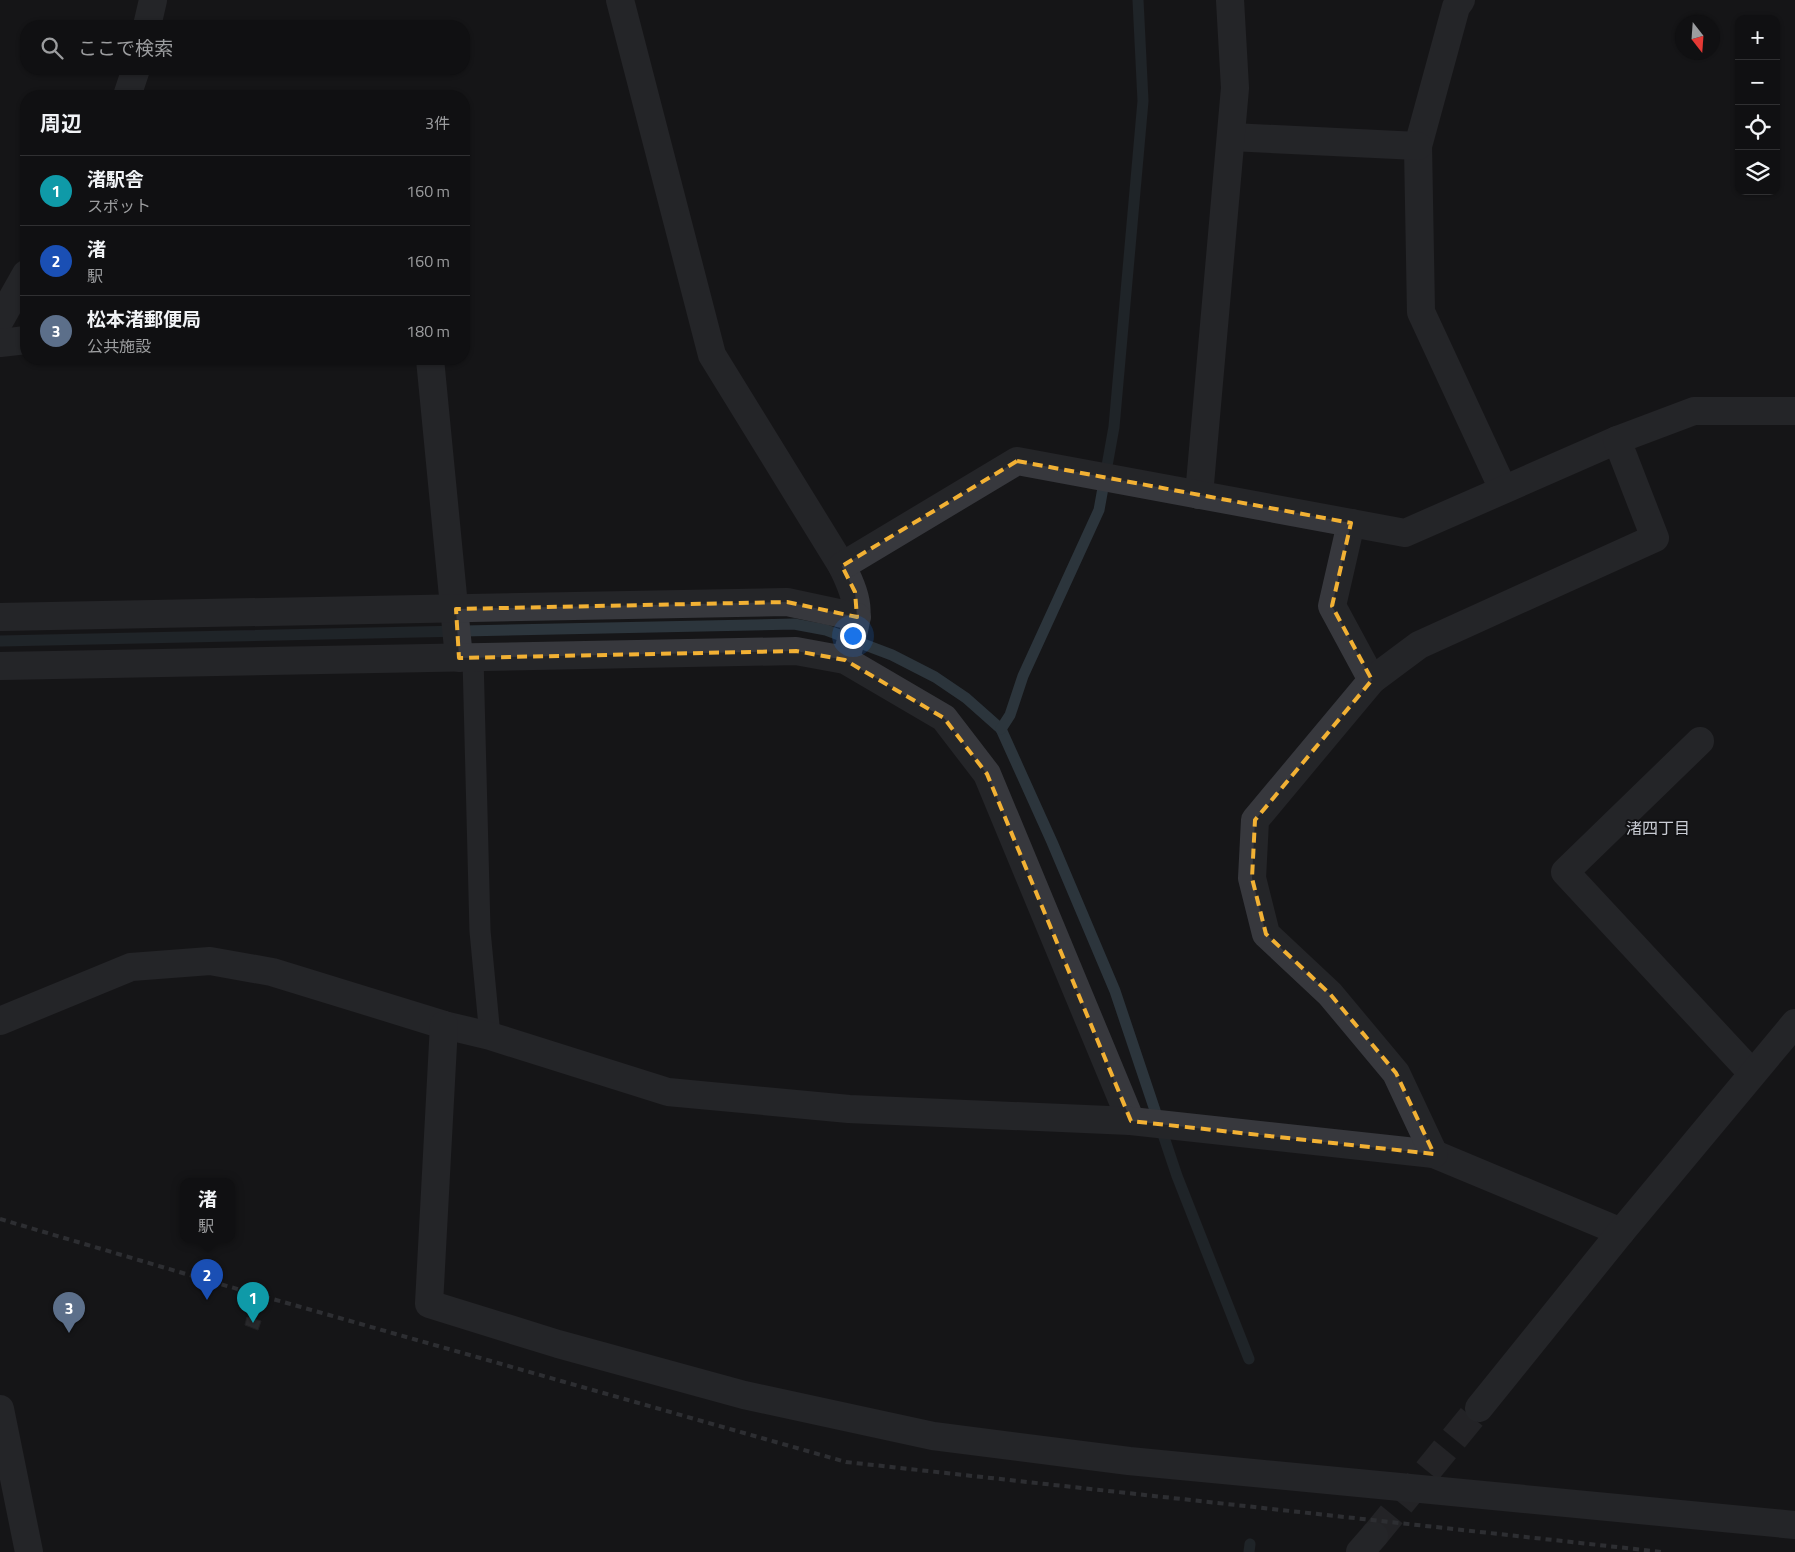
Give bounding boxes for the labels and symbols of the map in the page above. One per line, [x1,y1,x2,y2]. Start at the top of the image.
north arrow [1675,15,1720,60]
your location [840,623,866,649]
district label: 渚四丁目 [1626,816,1690,840]
pin: 2 [191,1259,223,1300]
pin: 1 [237,1282,269,1323]
pin: 3 [53,1292,85,1333]

